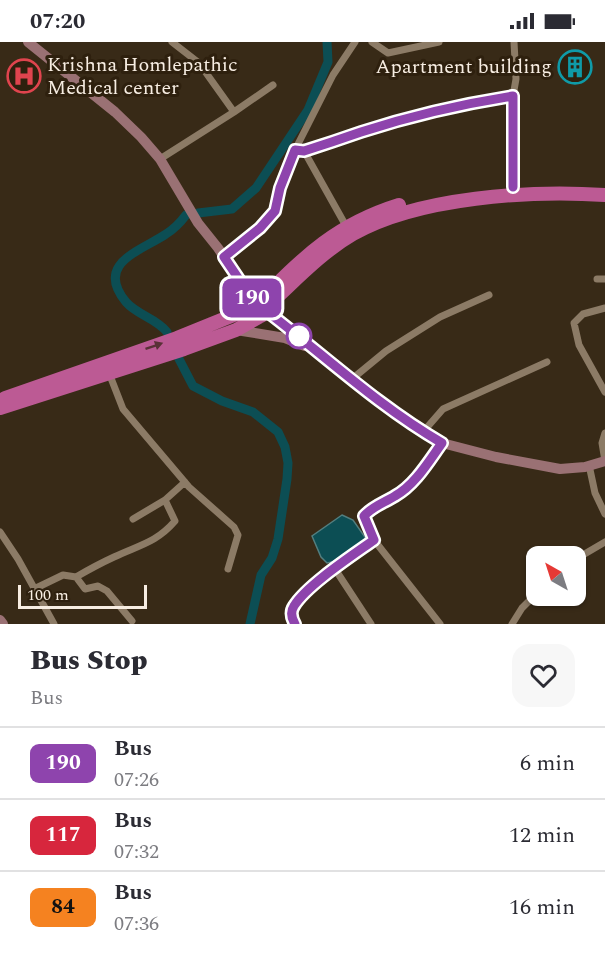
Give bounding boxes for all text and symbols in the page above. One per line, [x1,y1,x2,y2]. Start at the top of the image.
text: 07:20 [30,5,85,38]
building icon: Apartment building [557,49,593,85]
place label: Krishna Homlepathic Medical center [47,50,238,103]
place label: Apartment building [376,52,552,82]
hospital icon: Krishna Homlepathic Medical center [6,58,42,94]
line badge: 190 [218,278,286,318]
text: 190 [234,282,270,314]
unlabelled marker [286,323,312,349]
one-way arrow [145,341,163,351]
north arrow [526,546,586,606]
map controls [526,546,586,606]
scale bar [18,582,147,610]
text: 100 m [27,583,69,607]
text: Bus Stop [30,639,147,682]
button: heart [512,644,575,707]
text: Bus [30,683,63,713]
text: Bus [114,732,152,765]
text: 190 [45,747,81,779]
text: 6 min [520,747,575,780]
text: 07:26 [114,765,159,795]
text: Bus [114,804,152,837]
text: 117 [45,819,81,851]
text: 12 min [509,819,575,852]
text: 07:32 [114,837,159,867]
text: Bus [114,876,152,909]
text: 84 [51,891,75,923]
text: 16 min [509,891,575,924]
text: 07:36 [114,909,159,939]

